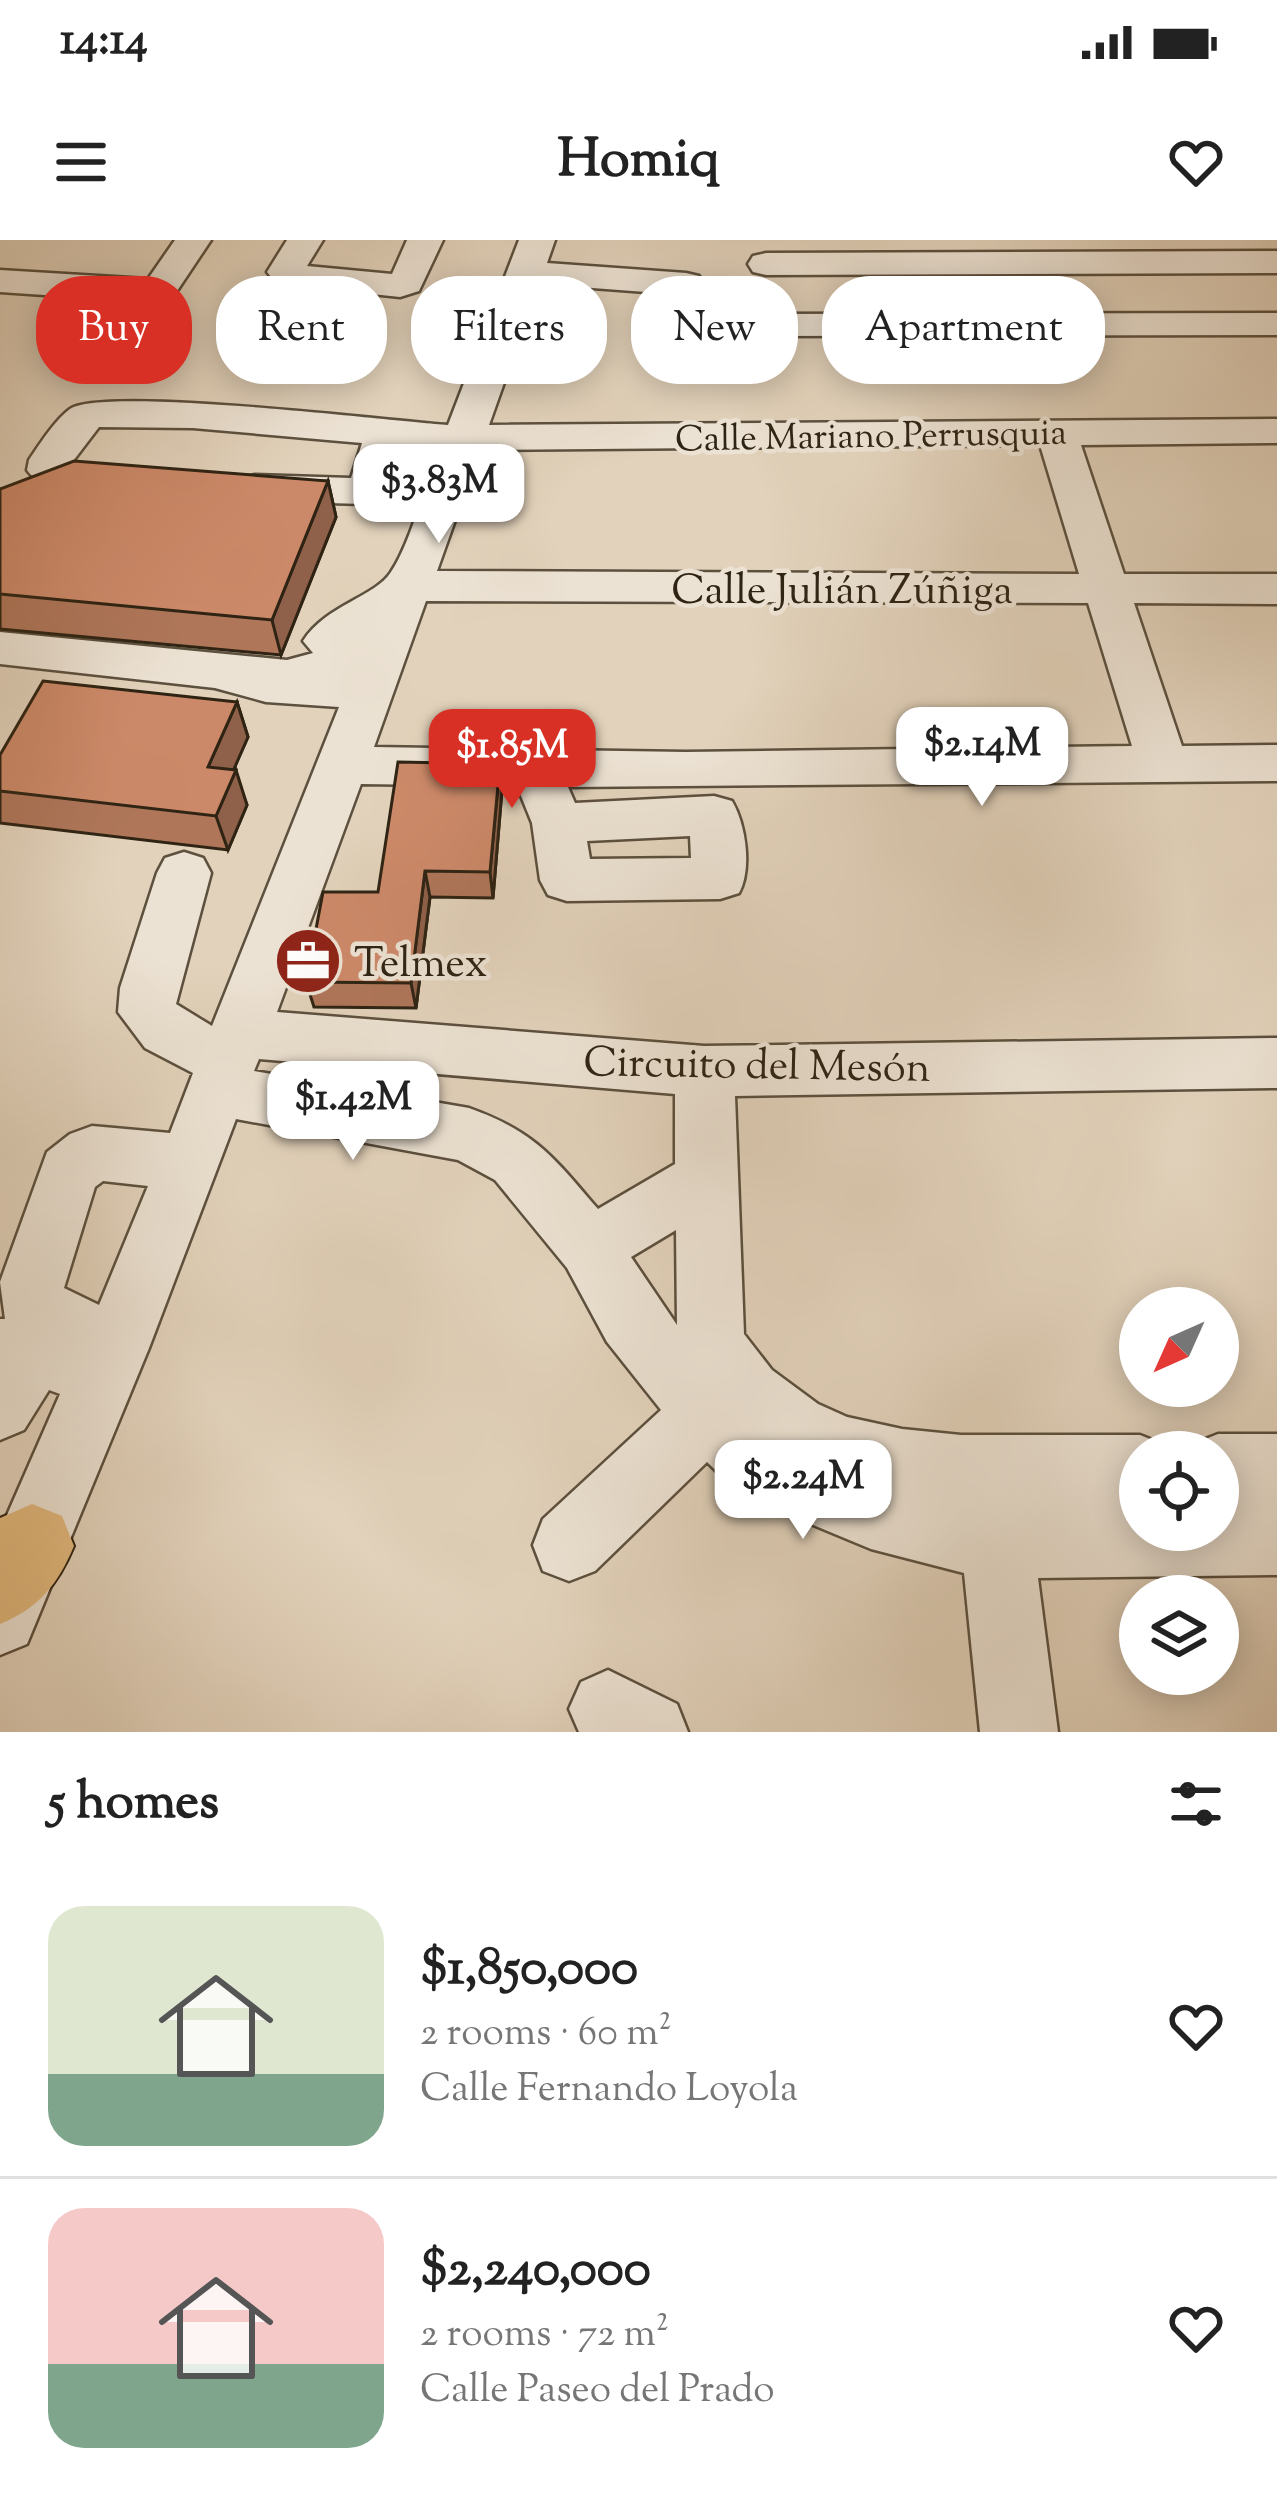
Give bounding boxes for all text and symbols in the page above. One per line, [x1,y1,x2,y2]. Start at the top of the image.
text: 14:14 [60,10,148,75]
text: Homiq [557,123,720,201]
icon: menu [48,129,114,195]
icon: heart [1163,129,1229,195]
chip: Buy [36,276,192,384]
chip: Rent [216,276,387,384]
chip: Filters [411,276,607,384]
chip: New [631,276,798,384]
chip: Apartment [822,276,1105,384]
street label: Calle Mariano Perrusquia [675,409,1067,467]
pin: $3.83M [341,444,537,546]
text: $3.83M [380,455,498,511]
street label: Calle Julián Zúñiga [671,563,1013,623]
pin: $2.14M [884,707,1080,809]
pin: $1.85M [414,709,610,811]
text: $2.14M [923,718,1041,774]
text: $1.85M [456,720,568,776]
office icon: Telmex [273,926,343,996]
place label: Telmex [354,936,487,996]
street label: Circuito del Mesón [583,1035,931,1101]
pin: $1.42M [255,1061,451,1163]
text: $1.42M [294,1072,412,1128]
north arrow [1119,1287,1239,1407]
map controls [1119,1287,1239,1695]
button: locate [1119,1431,1239,1551]
pin: $2.24M [705,1440,901,1542]
text: $2.24M [742,1451,864,1507]
button: layers [1119,1575,1239,1695]
text: 5 homes [48,1768,219,1841]
icon: filters [1163,1771,1229,1837]
text: $1,850,000 [420,1934,638,2007]
icon: home [144,1954,288,2098]
icon: heart [1163,1993,1229,2059]
text: 2 rooms · 60 m² [420,2007,672,2063]
text: Calle Fernando Loyola [420,2063,798,2119]
text: $2,240,000 [420,2235,651,2308]
icon: home [144,2256,288,2400]
icon: heart [1163,2295,1229,2361]
text: 2 rooms · 72 m² [420,2308,669,2364]
text: Calle Paseo del Prado [420,2364,775,2420]

